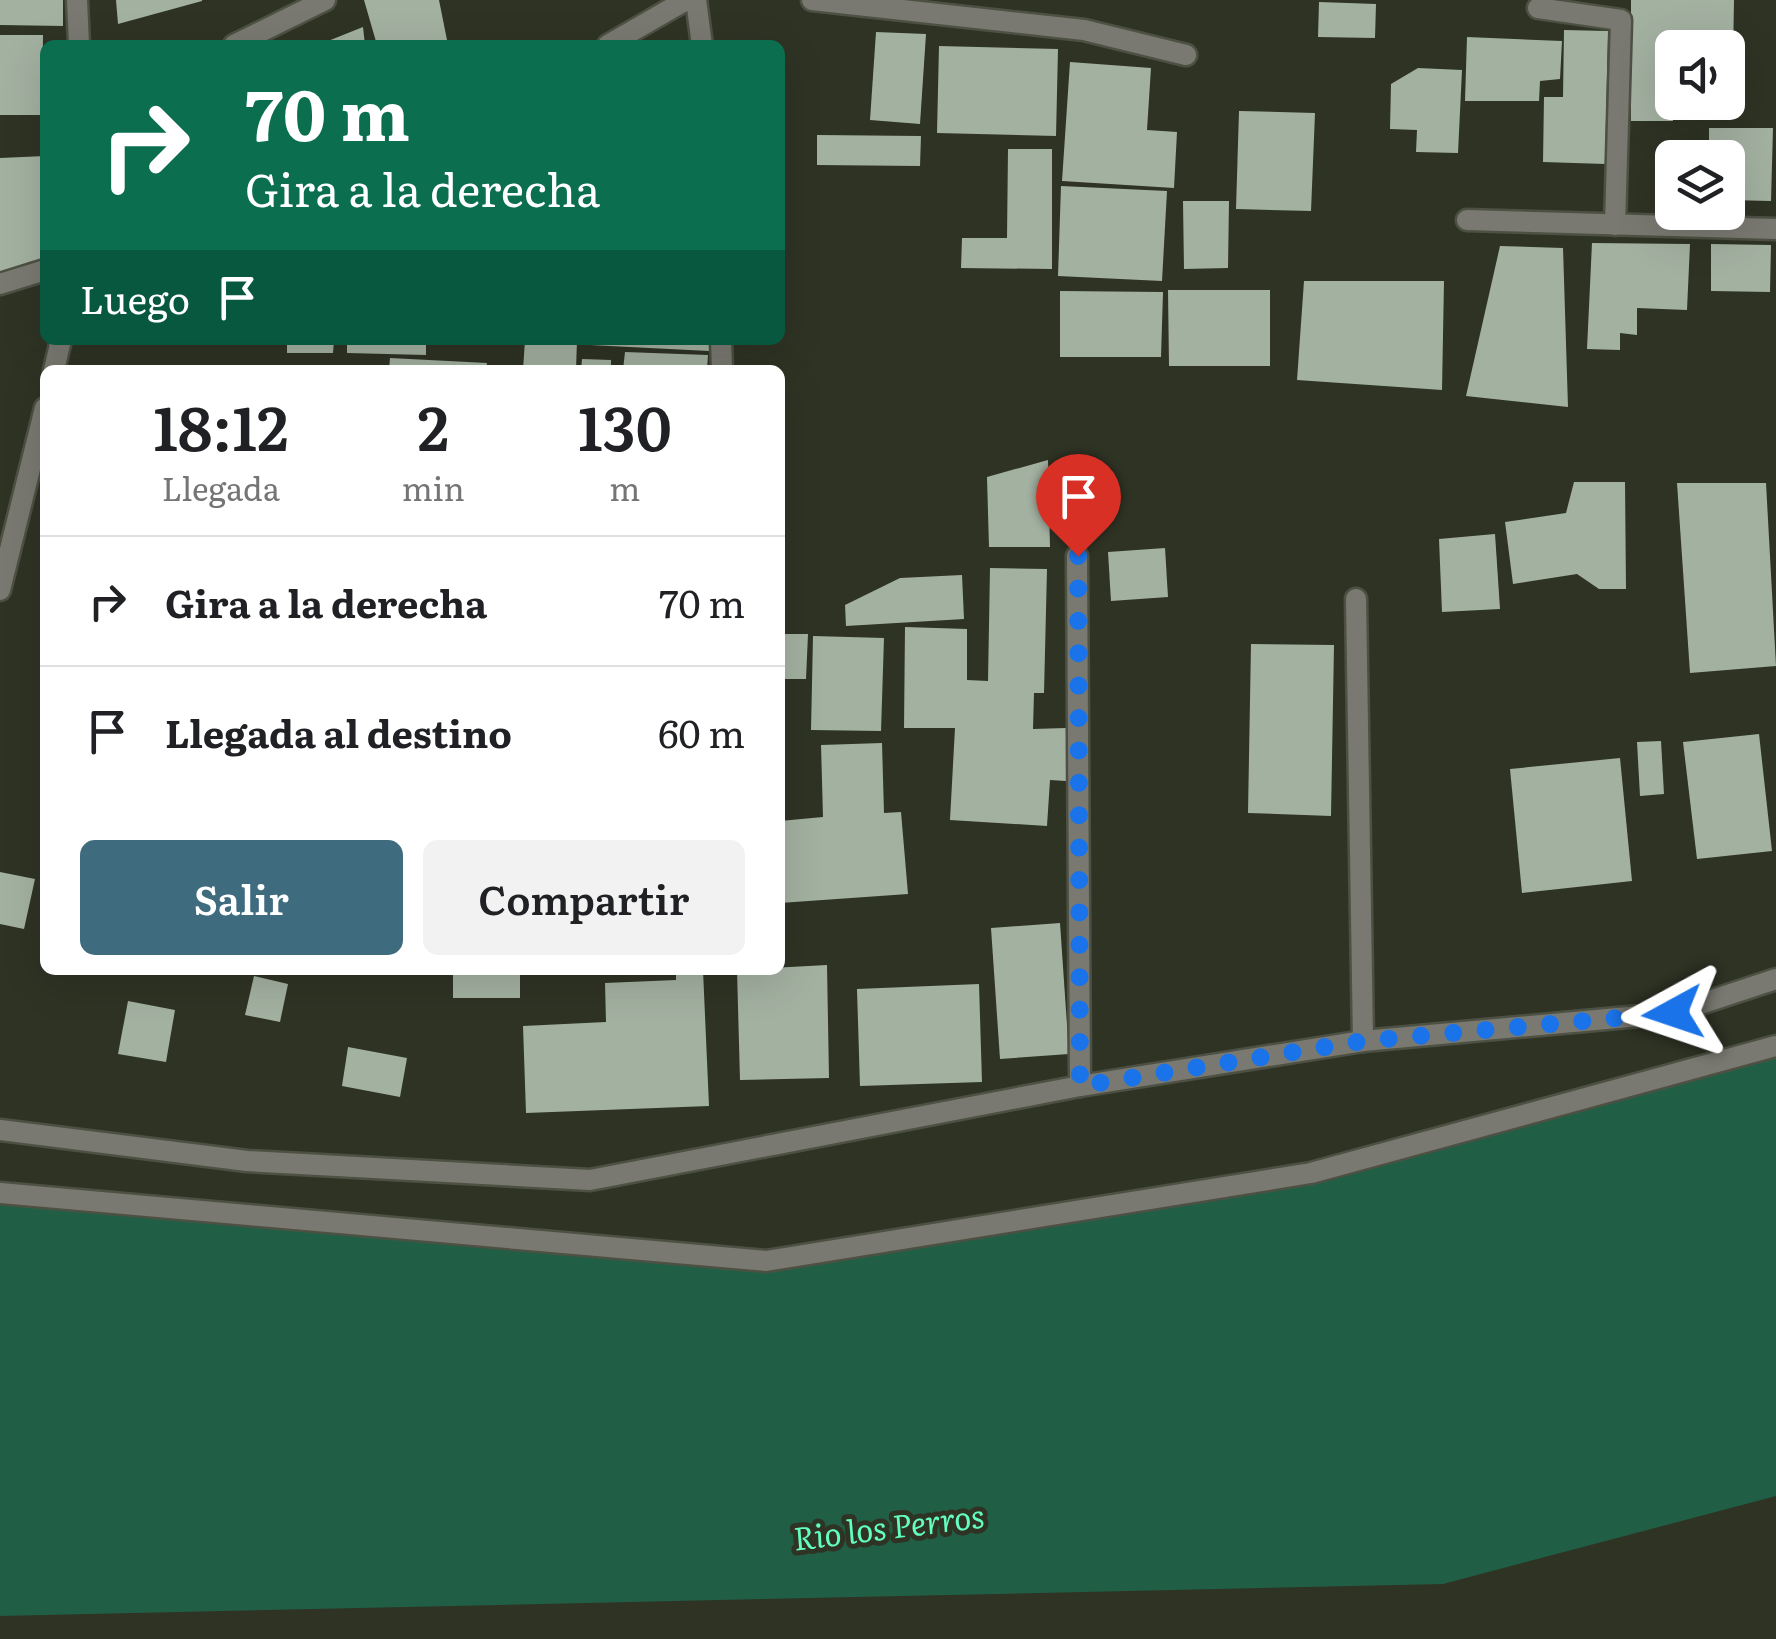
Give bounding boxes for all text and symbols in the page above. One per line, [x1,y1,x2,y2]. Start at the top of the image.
map controls [1655,30,1745,230]
button: sound [1655,30,1745,120]
text: 70 m [245,59,410,163]
icon: right [80,80,210,210]
button: layers [1655,140,1745,230]
text: Gira a la derecha [245,154,600,221]
text: Luego [80,269,190,326]
icon: arrive [210,270,265,325]
text: 18:12 [153,380,288,469]
text: 2 [417,380,449,469]
text: 130 [578,380,672,469]
pin [1036,454,1121,557]
text: Llegada [162,463,280,511]
text: min [402,463,465,511]
text: m [609,463,640,511]
icon: arrive [1051,469,1106,524]
text: Gira a la derecha [165,573,487,630]
text: 70 m [659,573,745,630]
icon: right [80,574,135,629]
text: Llegada al destino [165,703,512,760]
text: 60 m [658,703,745,760]
icon: arrive [80,704,135,759]
button: Salir [80,840,403,955]
button: Compartir [423,840,745,955]
position arrow [1621,961,1725,1065]
water label: Rio los Perros [790,1489,987,1561]

